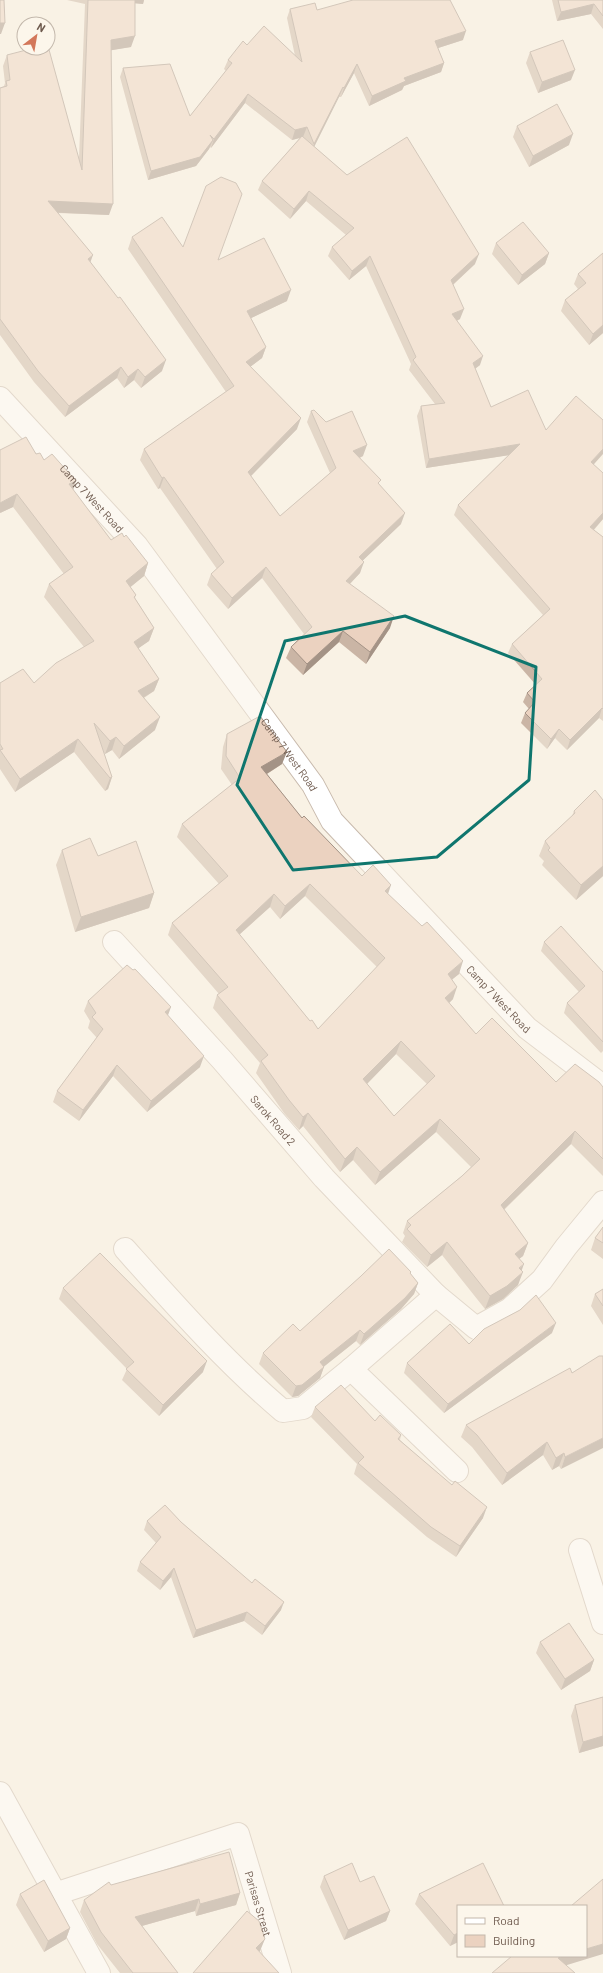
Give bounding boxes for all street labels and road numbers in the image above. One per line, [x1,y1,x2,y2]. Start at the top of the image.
street label: Camp 7 West Road [58,461,127,534]
street label: Camp 7 West Road [259,715,321,793]
street label: Camp 7 West Road [464,962,534,1035]
street label: Sarok Road 2 [248,1092,299,1148]
street label: Parisas Street [243,1869,275,1937]

